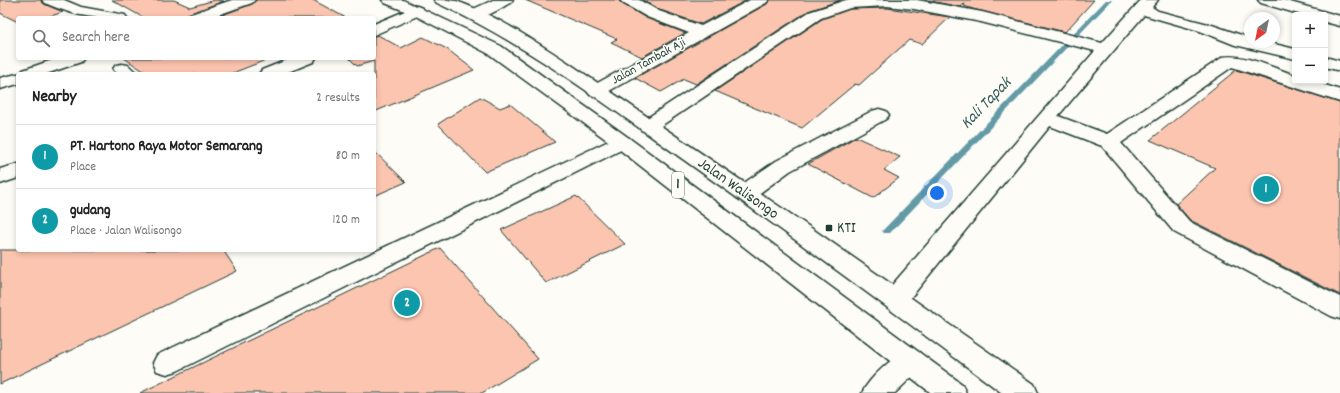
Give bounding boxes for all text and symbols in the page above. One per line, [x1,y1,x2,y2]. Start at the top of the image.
north arrow [1244,12,1280,48]
map controls [1292,12,1328,84]
button: + [1292,12,1328,48]
search box [16,16,376,60]
icon: search [30,27,52,49]
text: Search here [62,27,130,49]
street label: Jalan Tambak Aji [608,33,690,90]
button: − [1292,48,1328,84]
water label: Kali Tapak [956,71,1019,136]
text: Nearby [32,86,76,110]
text: 2 results [316,89,360,108]
text: PT. Hartono Raya Motor Semarang [70,136,262,158]
text: 1 [44,147,46,166]
text: 80 m [336,147,360,166]
street label: Jalan Walisongo [693,152,783,226]
text: Place [70,158,96,177]
road number: 1 [672,172,684,198]
pin: 1 [1253,174,1279,204]
your location [927,183,947,203]
text: gudang [70,200,111,222]
text: 2 [42,211,48,230]
text: 120 m [332,211,360,230]
place label: KTI [837,217,856,240]
text: Place · Jalan Walisongo [70,222,182,241]
marker: KTI [824,223,834,233]
pin: 2 [394,288,420,318]

